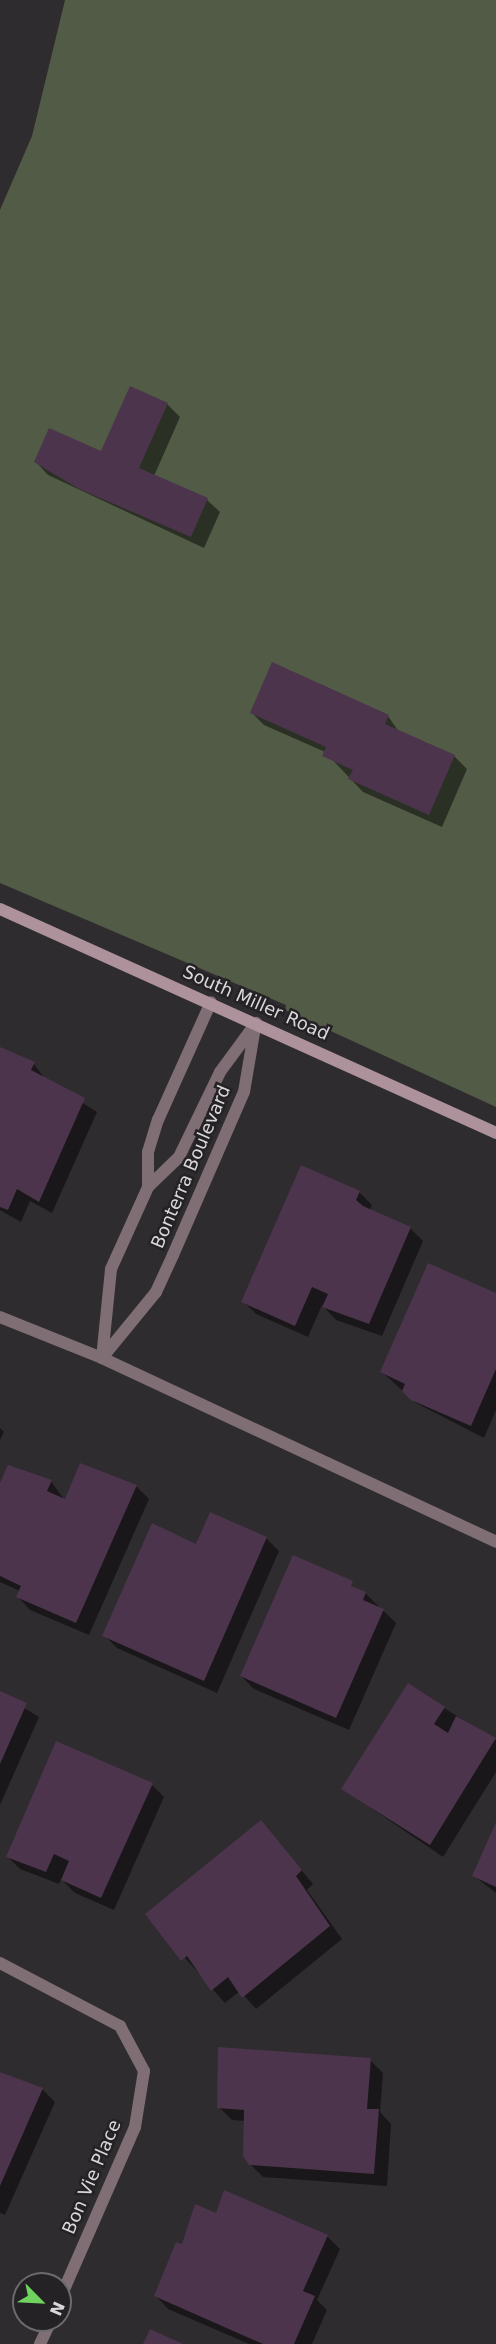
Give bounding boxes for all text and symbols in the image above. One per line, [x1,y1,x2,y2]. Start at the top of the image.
street label: South Miller Road [179,961,333,1045]
street label: Bonterra Boulevard [147,1082,235,1252]
street label: Bon Vie Place [58,2117,126,2237]
north arrow [12,2272,72,2332]
text: N [46,2299,68,2319]

